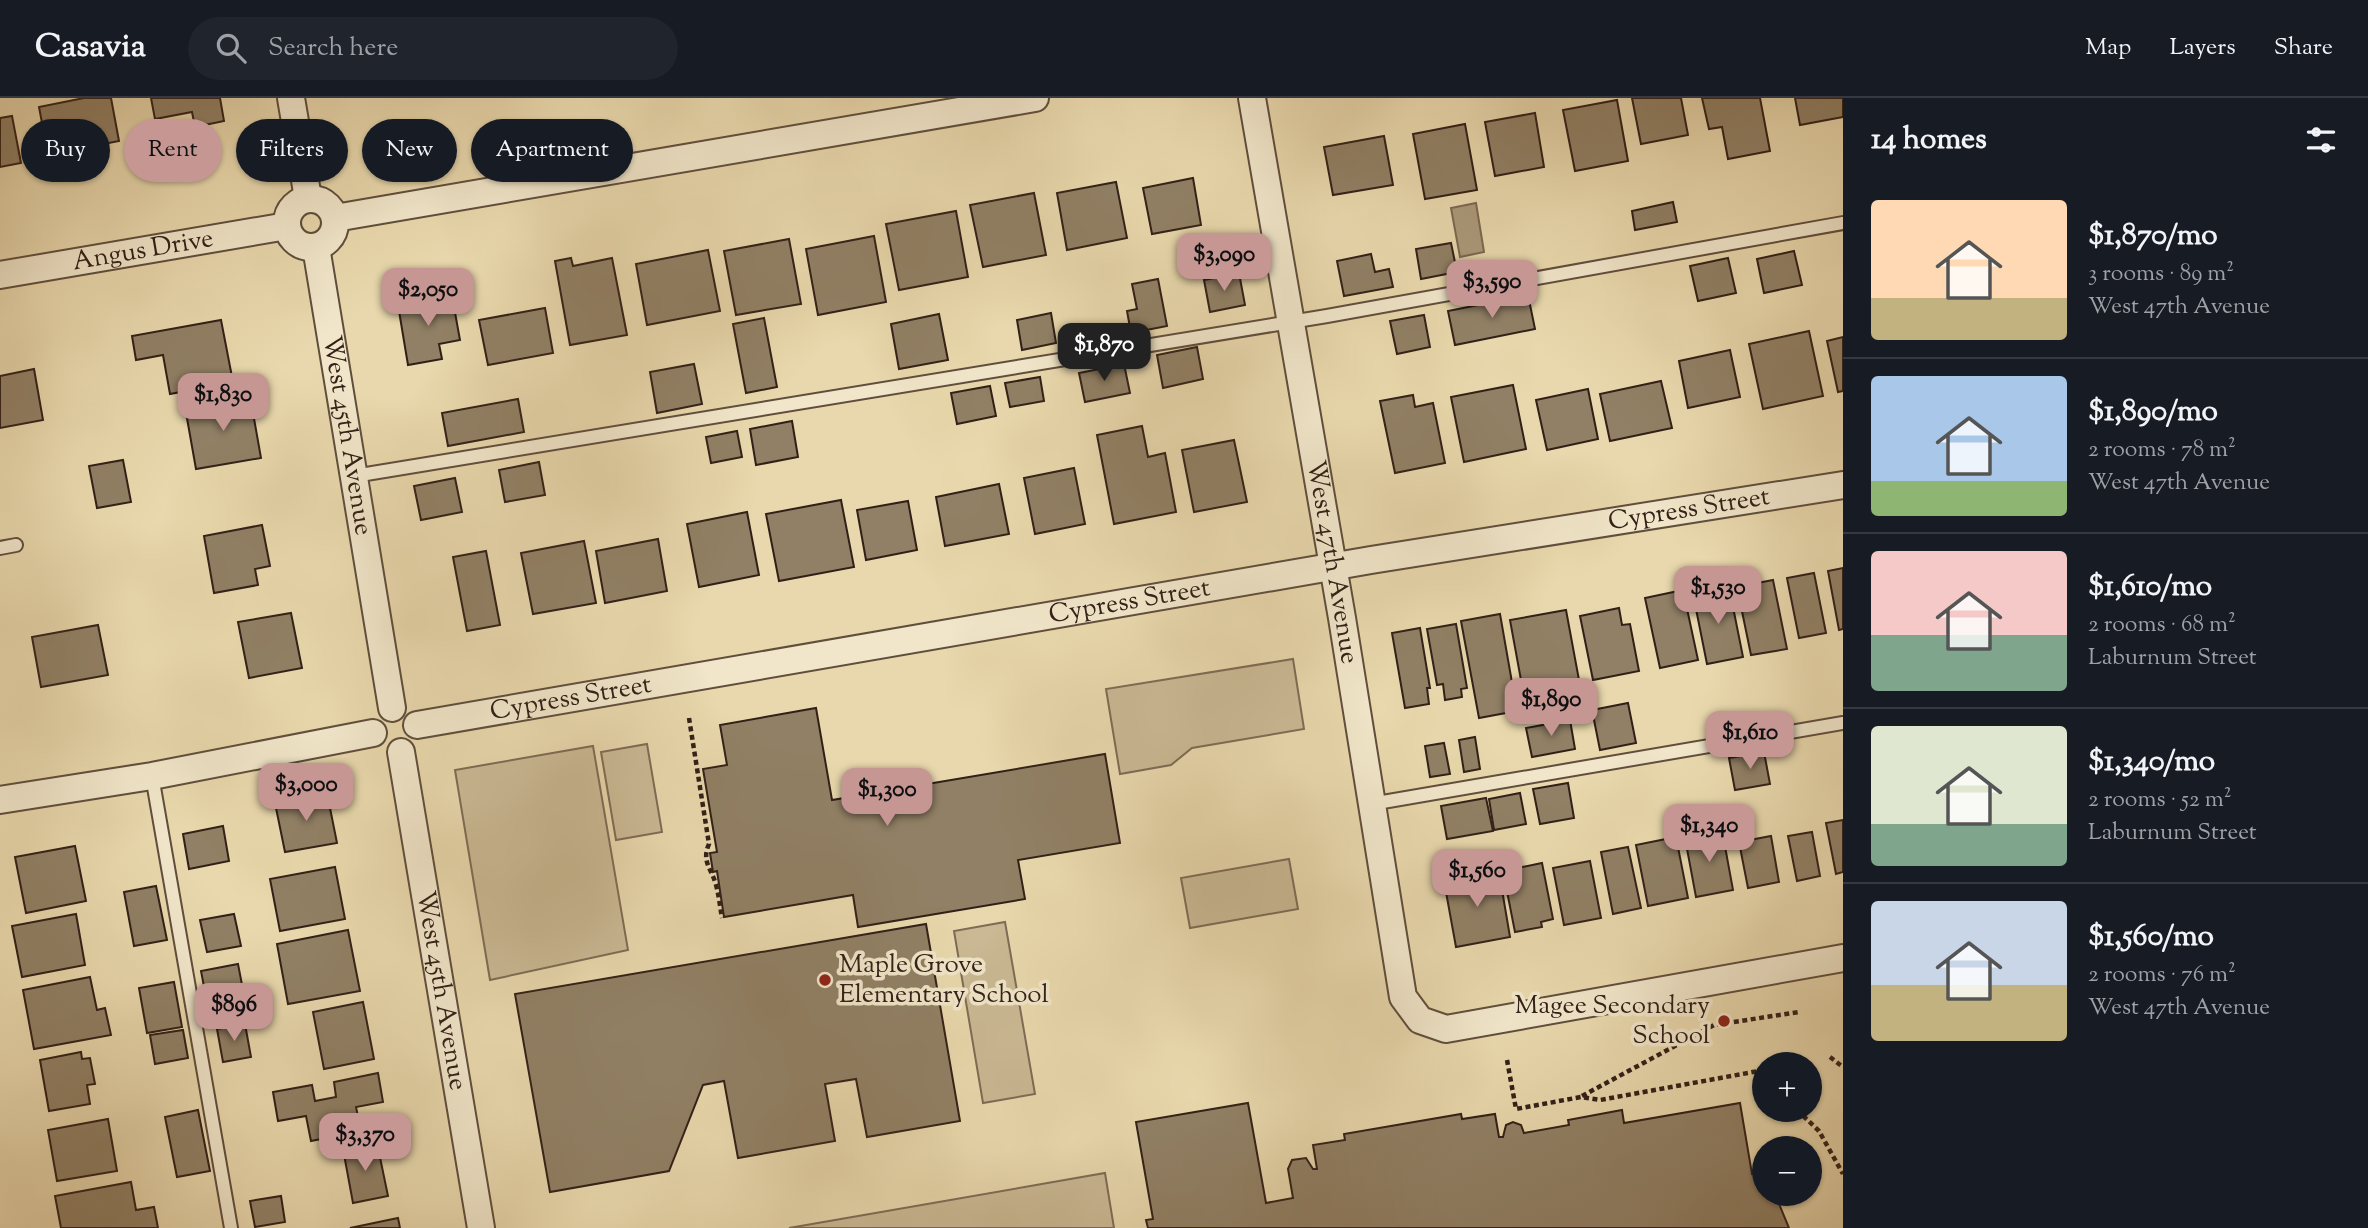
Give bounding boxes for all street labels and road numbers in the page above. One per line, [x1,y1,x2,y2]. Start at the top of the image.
street label: Angus Drive [70,220,216,281]
street label: West 45th Avenue [312,333,382,538]
street label: West 47th Avenue [1297,457,1368,667]
street label: Cypress Street [1605,478,1772,541]
street label: Cypress Street [1046,570,1213,634]
street label: Cypress Street [487,666,654,731]
street label: West 45th Avenue [406,888,476,1093]

